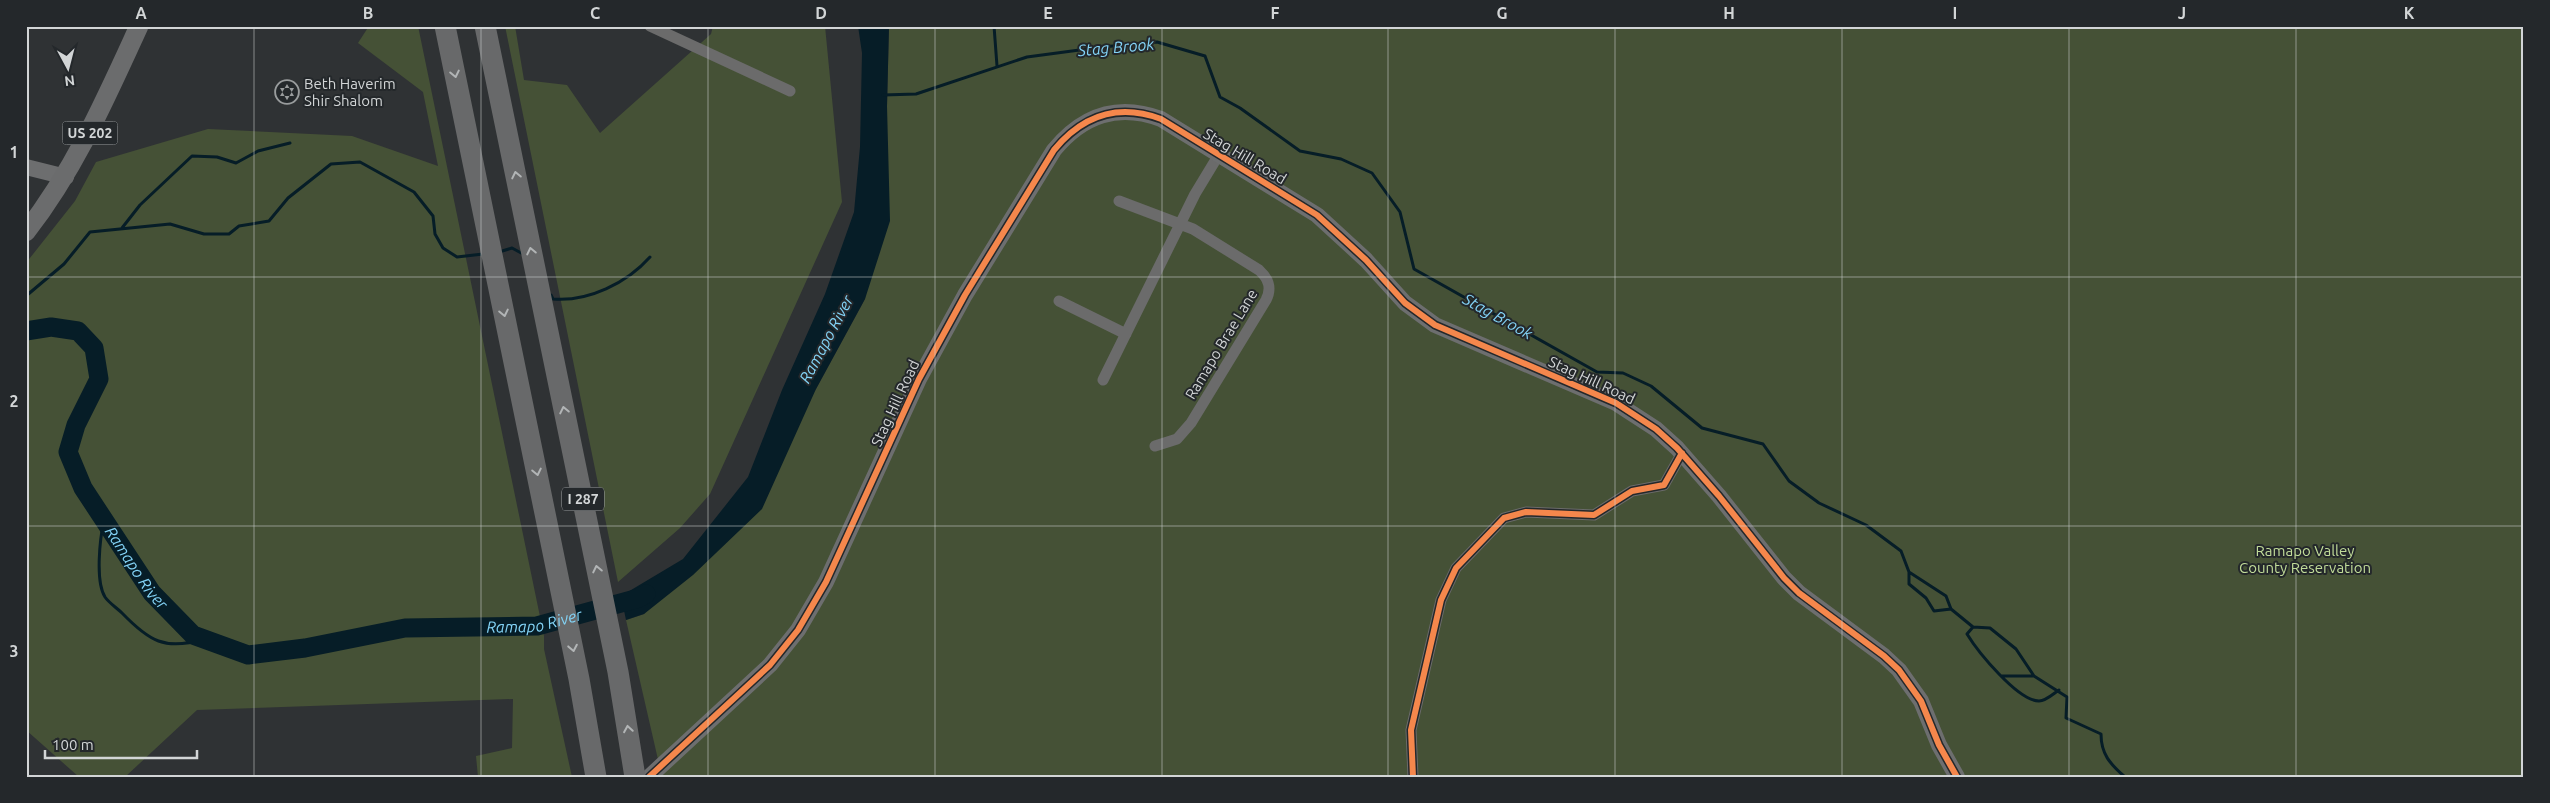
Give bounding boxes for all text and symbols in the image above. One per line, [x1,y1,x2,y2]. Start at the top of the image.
text: A [135,4,147,22]
text: B [363,4,373,22]
text: C [590,4,600,22]
text: D [815,4,827,22]
text: E [1043,4,1053,22]
text: F [1271,4,1280,22]
text: G [1496,4,1508,22]
text: H [1723,4,1735,22]
text: I [1953,4,1957,22]
text: J [2178,4,2186,22]
text: K [2404,4,2415,22]
water label: Stag Brook [1076,35,1156,59]
north arrow [42,42,92,92]
one-way arrow [449,70,460,78]
text: N [63,72,76,89]
place label: Beth Haverim Shir Shalom [304,75,396,109]
synagogue icon: Beth Haverim Shir Shalom [274,79,300,105]
road number: US 202 [62,122,118,144]
street label: Stag Hill Road [1201,125,1289,187]
text: 1 [9,143,19,161]
one-way arrow [511,171,522,180]
one-way arrow [527,246,537,255]
street label: Ramapo Brae Lane [1181,286,1261,402]
water label: Stag Brook [1459,289,1537,343]
water label: Ramapo River [795,291,857,386]
one-way arrow [499,309,509,317]
street label: Stag Hill Road [1546,353,1638,407]
street label: Stag Hill Road [868,357,922,449]
text: 2 [9,392,19,410]
one-way arrow [559,405,570,414]
one-way arrow [531,468,542,477]
road number: I 287 [562,488,604,510]
water label: Ramapo River [102,523,172,613]
park label: Ramapo Valley County Reservation [2239,542,2371,576]
one-way arrow [592,565,603,573]
water label: Ramapo River [486,605,585,636]
text: 3 [9,642,19,660]
one-way arrow [568,644,578,653]
one-way arrow [623,724,634,732]
scale bar [45,728,198,760]
text: 100 m [52,736,94,753]

